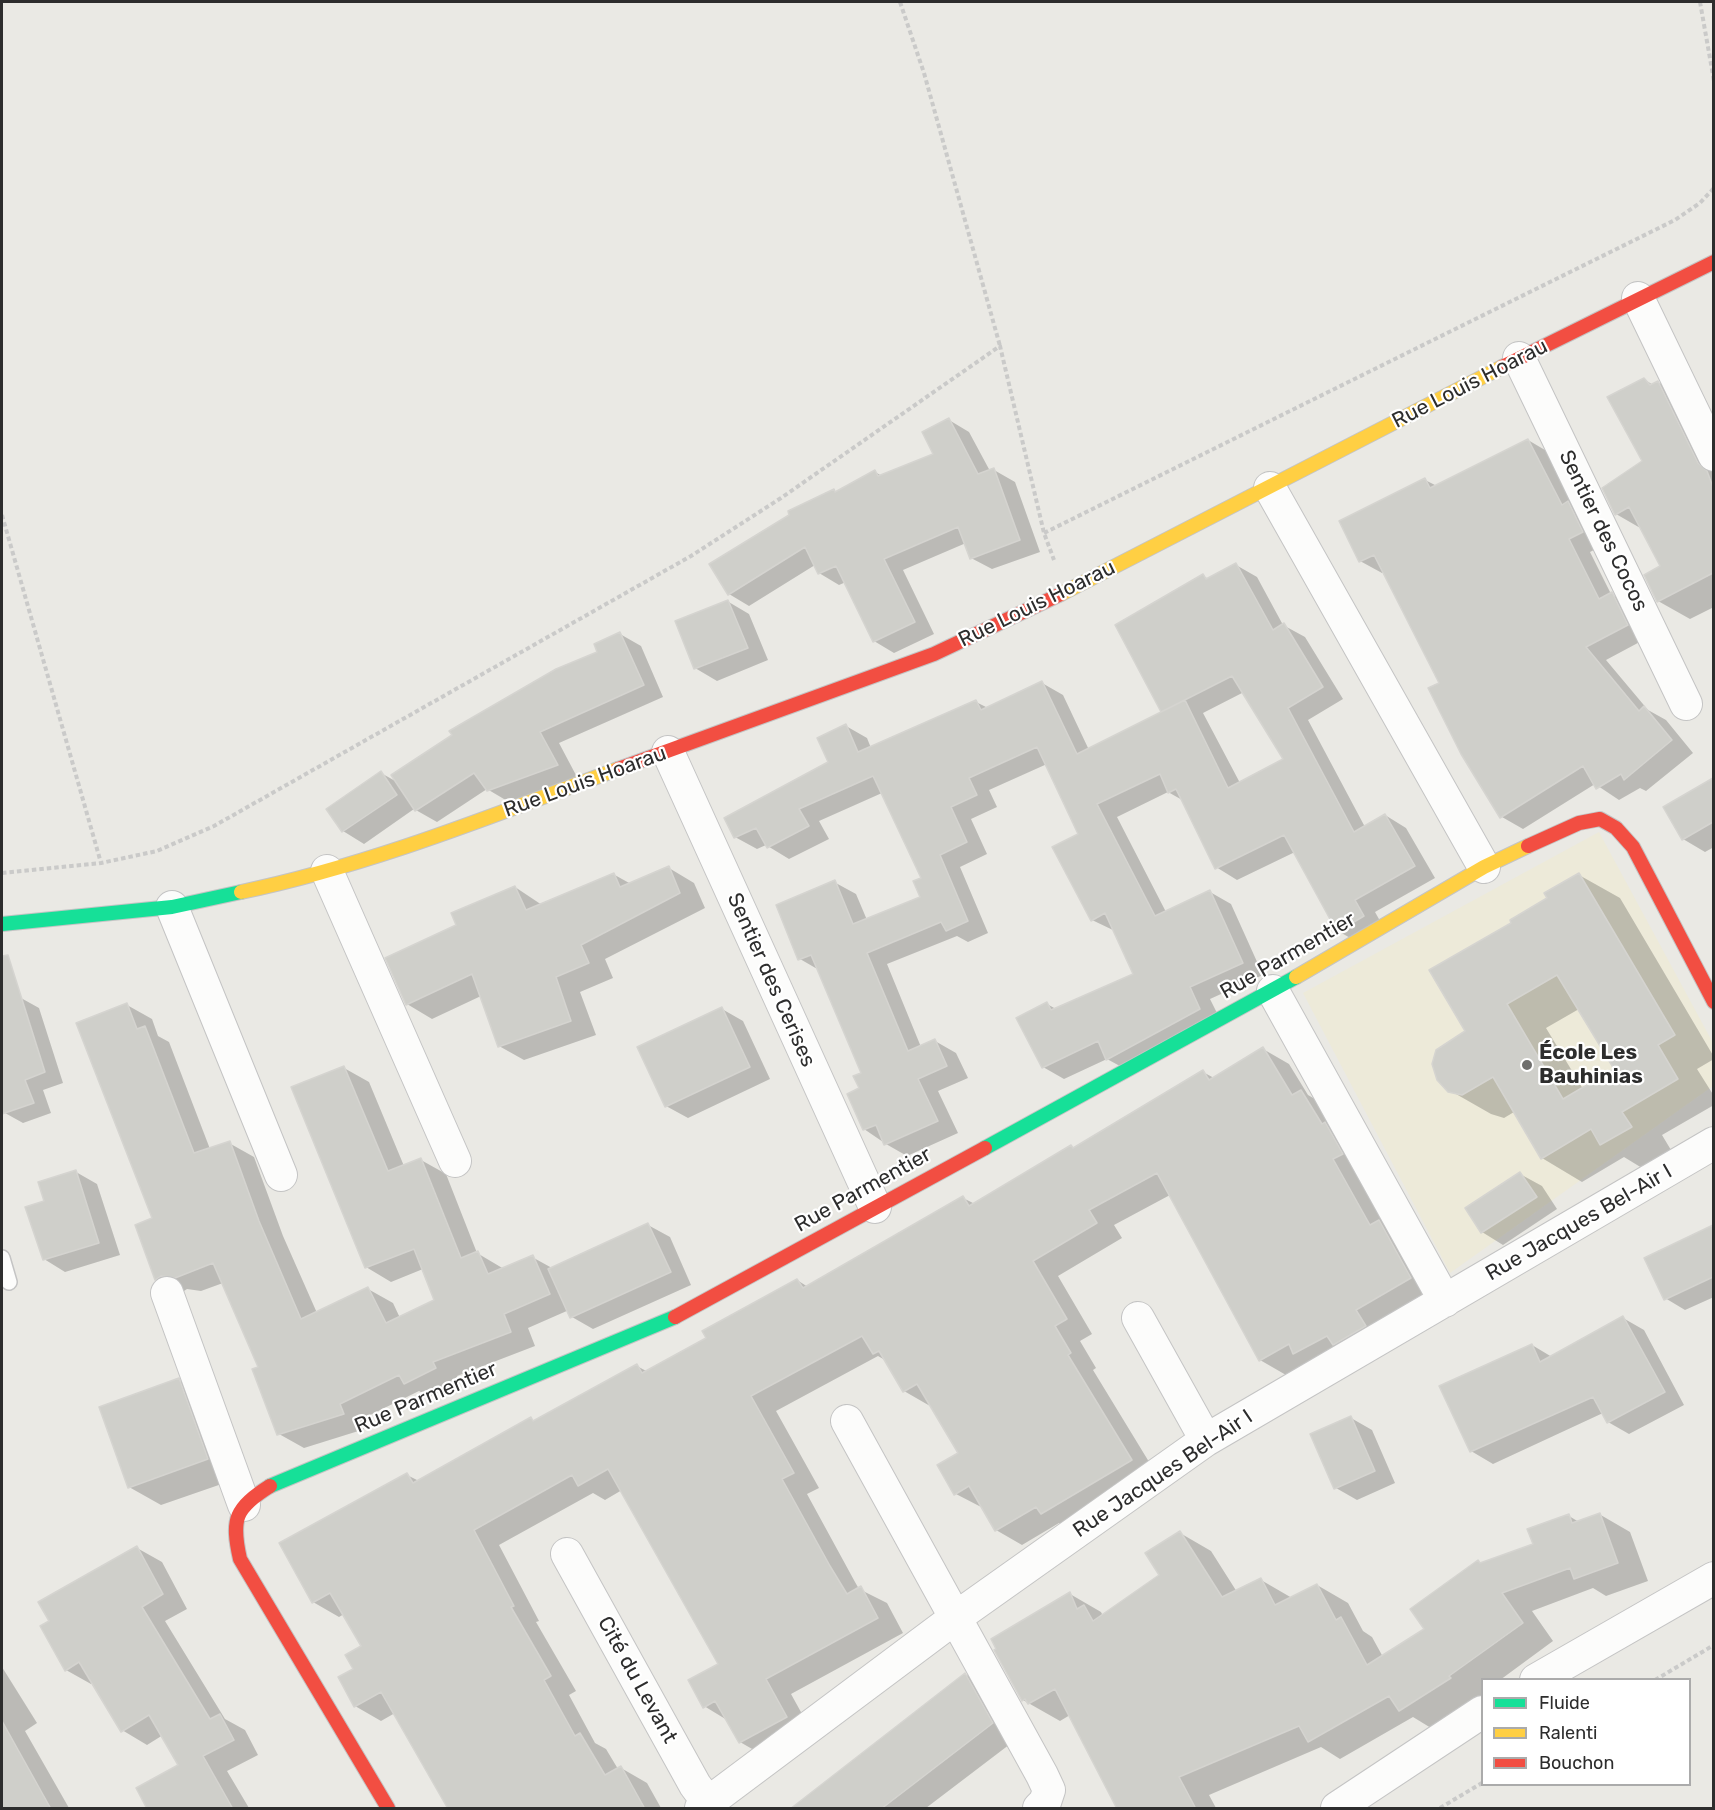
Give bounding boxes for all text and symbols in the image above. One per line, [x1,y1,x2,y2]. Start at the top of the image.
street label: Rue Louis Hoarau [1388,334,1552,434]
street label: Sentier des Cocos [1553,446,1653,616]
street label: Rue Louis Hoarau [955,555,1119,653]
street label: Rue Louis Hoarau [500,741,670,823]
street label: Sentier des Cerises [721,889,821,1071]
street label: Rue Parmentier [1216,907,1360,1005]
place label: École Les Bauhinias [1539,1040,1643,1090]
marker: École Les Bauhinias [1520,1058,1534,1072]
street label: Rue Parmentier [790,1142,936,1238]
street label: Rue Jacques Bel-Air I [1481,1159,1677,1287]
street label: Rue Parmentier [351,1357,501,1439]
street label: Rue Jacques Bel-Air I [1068,1405,1258,1543]
street label: Cité du Levant [592,1612,682,1748]
legend [1481,1678,1691,1786]
text: Fluide [1539,1692,1590,1714]
text: Ralenti [1539,1722,1597,1744]
text: Bouchon [1539,1752,1614,1774]

